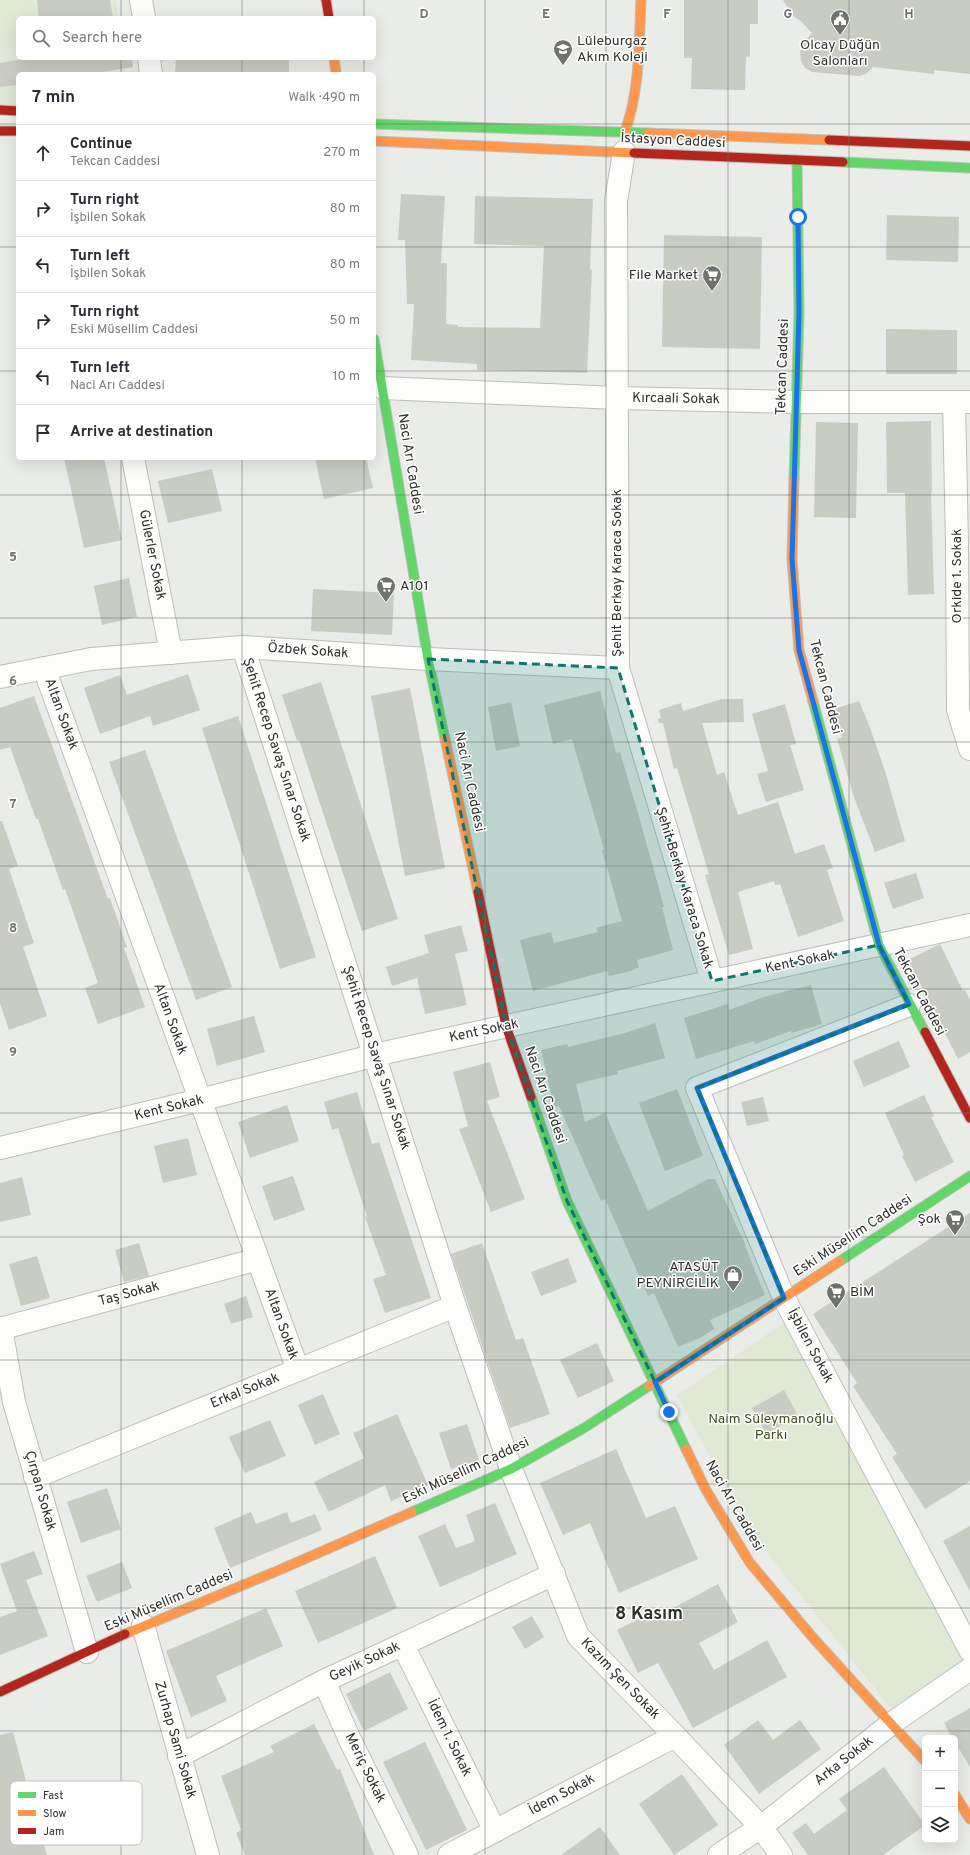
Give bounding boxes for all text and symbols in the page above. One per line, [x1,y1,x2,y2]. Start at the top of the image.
text: D [419,7,429,23]
text: E [542,7,550,23]
text: F [663,7,671,23]
text: G [784,7,793,23]
text: H [904,7,914,23]
public building icon: Olcay Düğün Salonları [829,8,851,36]
search box [16,16,376,60]
icon: search [30,27,52,49]
text: Search here [62,29,142,48]
place label: Lüleburgaz Akım Koleji [577,33,648,66]
place label: Olcay Düğün Salonları [800,37,880,70]
school or university icon: Lüleburgaz Akım Koleji [552,38,574,66]
text: 7 min [32,87,75,109]
text: Walk · 490 m [288,90,360,106]
street label: İstasyon Caddesi [620,129,726,152]
text: Continue [70,135,132,154]
icon: ahead [32,142,54,164]
text: 270 m [323,145,360,161]
text: Tekcan Caddesi [70,154,160,170]
text: Turn right [70,191,139,210]
icon: right [32,198,54,220]
text: 80 m [330,201,360,217]
route start [789,208,807,226]
text: İşbilen Sokak [70,210,146,226]
text: Turn left [70,247,130,266]
icon: left [32,254,54,276]
text: 80 m [330,257,360,273]
supermarket icon: File Market [701,264,723,292]
text: İşbilen Sokak [70,266,146,282]
place label: File Market [629,267,698,284]
text: Turn right [70,303,139,322]
icon: right [32,310,54,332]
text: 50 m [330,313,360,329]
street label: Tekcan Caddesi [773,318,793,416]
text: Eski Müsellim Caddesi [70,322,198,338]
text: Turn left [70,359,130,378]
icon: left [32,366,54,388]
text: 10 m [333,369,360,385]
text: Naci Arı Caddesi [70,378,165,394]
street label: Kırcaali Sokak [632,390,720,408]
street label: Naci Arı Caddesi [394,412,426,516]
icon: arrive [32,422,54,444]
text: Arrive at destination [70,423,213,442]
street label: Şehit Berkay Karaca Sokak [609,489,626,657]
street label: Gülerler Sokak [135,508,169,602]
street label: Orkide 1. Sokak [949,529,966,623]
text: 5 [9,550,17,566]
supermarket icon: A101 [375,575,397,603]
place label: A101 [400,578,429,595]
street label: Tekcan Caddesi [805,638,845,736]
street label: Özbek Sokak [267,639,349,662]
street label: Şehit Recep Savaş Sınar Sokak [238,656,314,844]
text: 6 [9,674,17,690]
street label: Altan Sokak [40,676,82,752]
street label: Naci Arı Caddesi [450,730,488,834]
text: 7 [10,797,17,813]
street label: Şehit Berkay Karaca Sokak [651,805,717,971]
text: 8 [9,921,17,937]
street label: Tekcan Caddesi [889,945,949,1039]
street label: Kent Sokak [764,946,836,978]
street label: Şehit Recep Savaş Sınar Sokak [338,964,414,1152]
street label: Altan Sokak [149,981,191,1057]
street label: Kent Sokak [448,1015,520,1047]
street label: Naci Arı Caddesi [520,1044,570,1146]
text: 9 [9,1045,17,1061]
street label: Kent Sokak [133,1091,205,1125]
street label: Eski Müsellim Caddesi [791,1191,915,1281]
supermarket icon: Şok [944,1208,966,1236]
place label: Şok [918,1211,941,1228]
place label: ATASÜT PEYNİRCİLİK [637,1258,719,1292]
shop icon: ATASÜT PEYNİRCİLİK [722,1264,744,1292]
street label: Taş Sokak [97,1278,161,1310]
supermarket icon: BİM [825,1281,847,1309]
place label: BİM [850,1283,874,1301]
street label: Altan Sokak [260,1286,302,1362]
street label: İşbilen Sokak [783,1305,838,1386]
street label: Erkal Sokak [208,1369,282,1413]
route end [660,1403,678,1421]
park label: Naim Süleymanoğlu Parkı [708,1411,834,1444]
street label: Eski Müsellim Caddesi [400,1434,532,1508]
street label: Çırpan Sokak [20,1449,60,1533]
street label: Naci Arı Caddesi [701,1458,767,1554]
street label: Eski Müsellim Caddesi [102,1566,236,1636]
district label: 8 Kasım [615,1603,683,1626]
street label: Kazım Şen Sokak [577,1635,663,1723]
street label: Geyik Sokak [327,1638,403,1686]
street label: Zurhap Sami Sokak [150,1679,200,1801]
street label: İdem 1. Sokak [423,1696,476,1780]
street label: Meriç Sokak [341,1730,389,1806]
street label: Arka Sokak [811,1733,877,1789]
map controls [922,1735,958,1843]
button: + [922,1735,958,1771]
street label: İdem Sokak [526,1770,598,1820]
button: − [922,1771,958,1807]
legend [10,1781,142,1845]
text: Fast [43,1789,63,1803]
text: Slow [43,1807,66,1821]
button: layers [922,1807,958,1843]
text: Jam [43,1825,64,1839]

